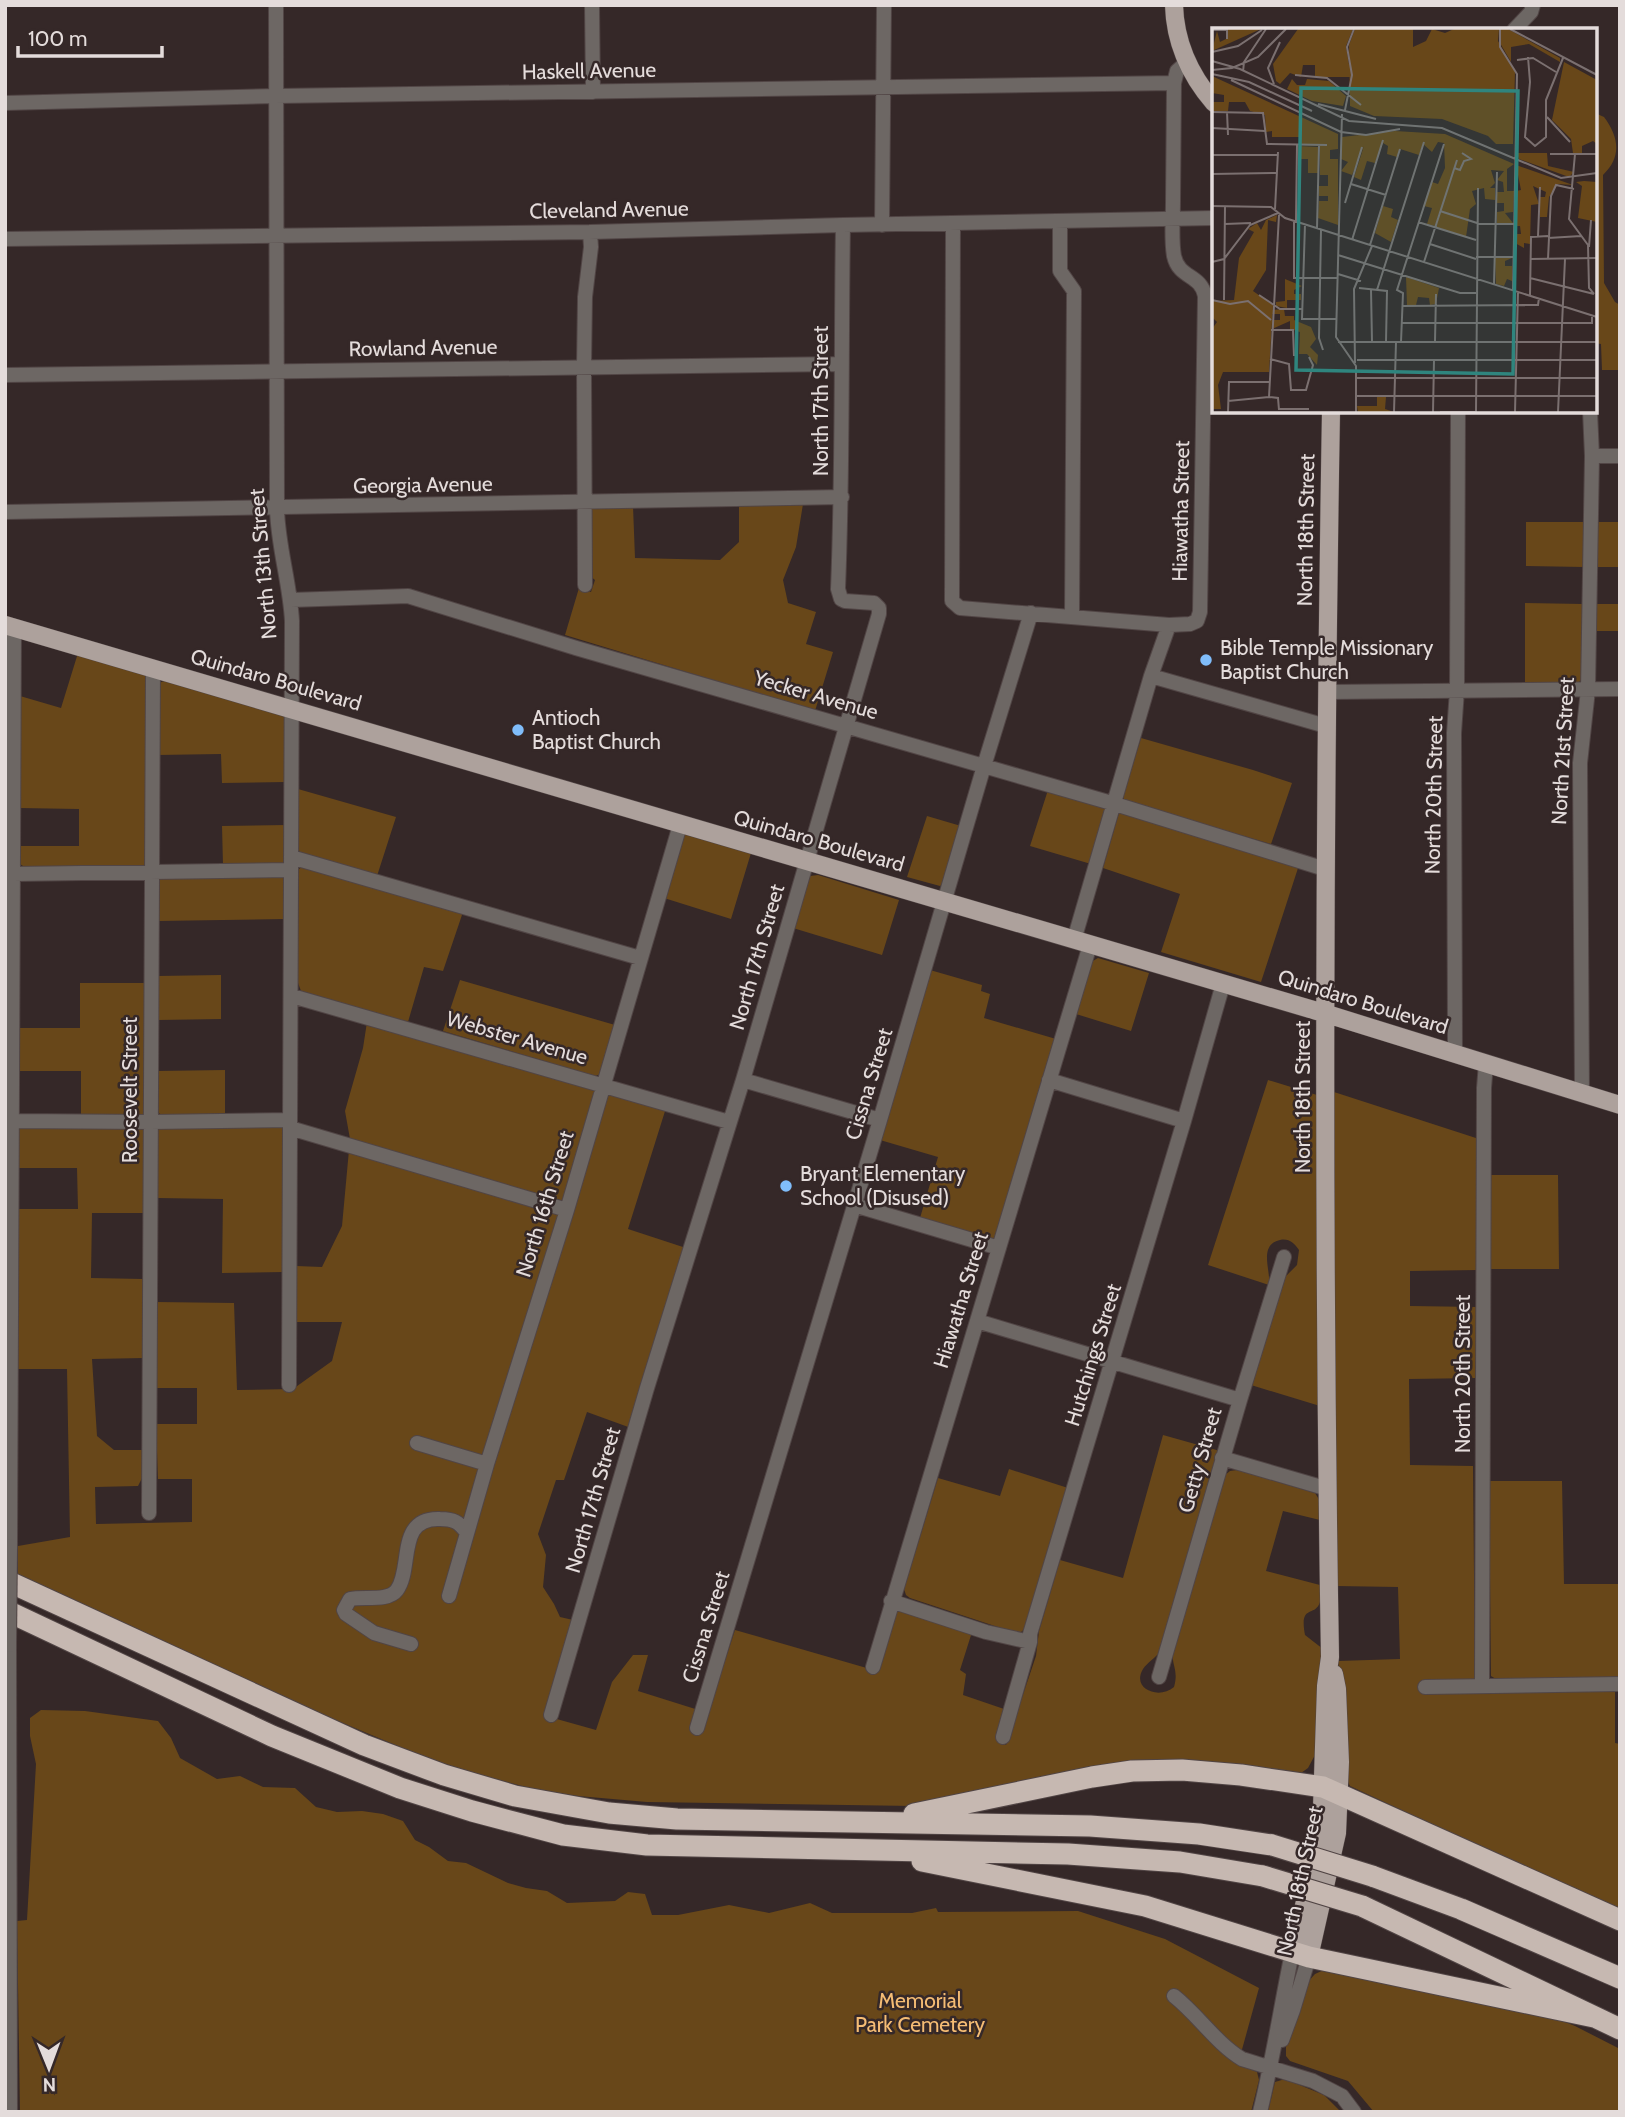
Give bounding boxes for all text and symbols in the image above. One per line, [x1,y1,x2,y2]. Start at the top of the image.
scale bar [18,14,161,58]
text: 100 m [28,26,87,51]
inset map [1212,28,1597,413]
street label: Haskell Avenue [522,57,657,84]
street label: Cleveland Avenue [529,196,689,223]
street label: North 17th Street [808,326,833,476]
street label: Rowland Avenue [348,334,498,361]
street label: Hiawatha Street [1167,440,1194,582]
street label: North 18th Street [1292,453,1319,606]
street label: Georgia Avenue [353,471,493,498]
street label: North 13th Street [243,488,282,640]
place label: Bible Temple Missionary Baptist Church [1220,635,1434,684]
street label: Quindaro Boulevard [188,643,364,716]
marker: Bible Temple Missionary Baptist Church [1198,652,1214,668]
street label: Yecker Avenue [750,665,881,724]
street label: North 21st Street [1546,676,1579,826]
place label: Antioch Baptist Church [532,705,661,754]
street label: North 20th Street [1420,715,1447,875]
marker: Antioch Baptist Church [510,722,526,738]
street label: Quindaro Boulevard [731,804,907,877]
street label: North 17th Street [724,881,789,1033]
street label: Quindaro Boulevard [1275,964,1451,1039]
street label: Webster Avenue [444,1005,591,1070]
street label: Roosevelt Street [117,1017,142,1163]
street label: North 18th Street [1290,1021,1315,1173]
street label: Cissna Street [840,1025,897,1143]
street label: North 16th Street [510,1128,579,1280]
place label: Bryant Elementary School (Disused) [800,1161,966,1210]
marker: Bryant Elementary School (Disused) [778,1178,794,1194]
street label: Hiawatha Street [928,1229,993,1371]
street label: Hutchings Street [1059,1281,1126,1429]
street label: North 20th Street [1450,1295,1475,1453]
street label: Getty Street [1173,1404,1226,1515]
street label: North 17th Street [560,1424,625,1576]
street label: Cissna Street [677,1568,734,1686]
street label: North 18th Street [1271,1804,1328,1958]
park label: Memorial Park Cemetery [855,1988,985,2037]
north arrow [14,2033,84,2103]
text: N [42,2073,56,2096]

